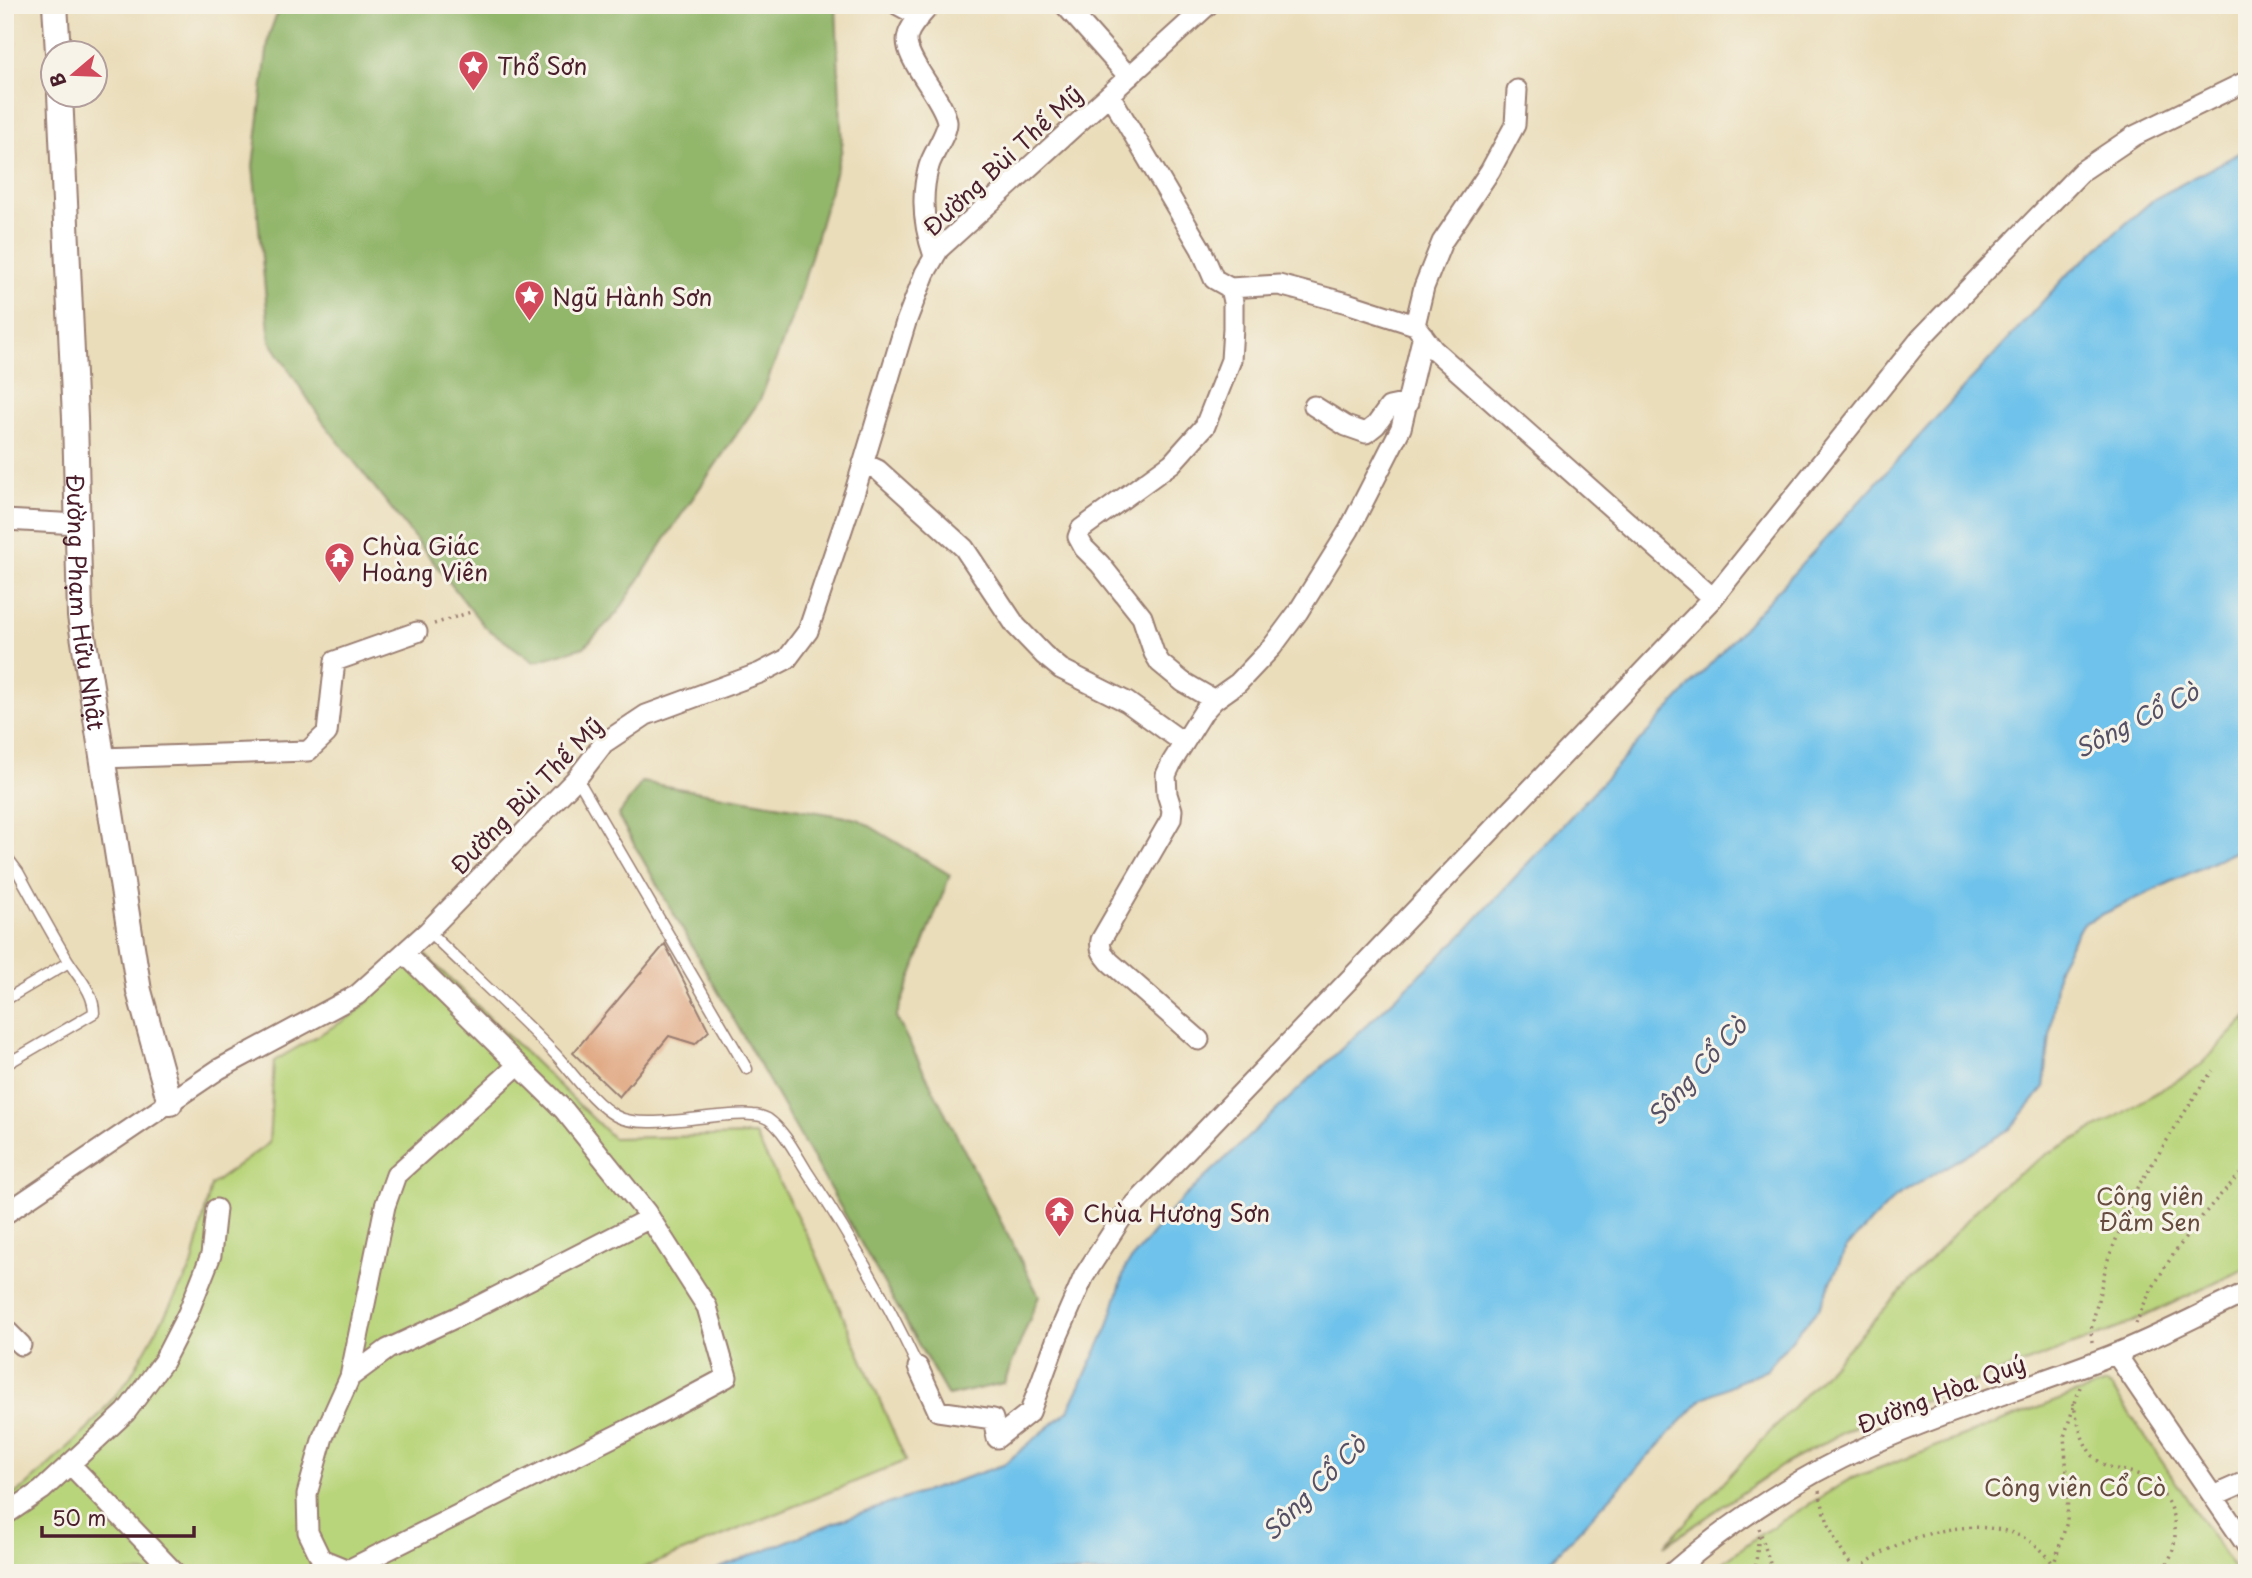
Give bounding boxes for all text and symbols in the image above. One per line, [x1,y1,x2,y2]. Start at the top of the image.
north arrow [38,38,108,108]
place icon: Thổ Sơn [457,48,491,92]
place label: Thổ Sơn [497,48,587,83]
text: B [42,69,72,91]
street label: Đường Bùi Thế Mỹ [914,77,1090,243]
place icon: Ngũ Hành Sơn [512,279,546,323]
place label: Ngũ Hành Sơn [552,279,712,314]
street label: Đường Phạm Hữu Nhật [59,473,115,733]
place label: Chùa Giác Hoàng Viên [362,528,488,589]
temple icon: Chùa Giác Hoàng Viên [322,541,356,585]
water label: Sông Cổ Cò [2068,672,2205,766]
street label: Đường Bùi Thế Mỹ [442,708,610,882]
water label: Sông Cổ Cò [1638,1007,1755,1132]
park label: Công viên Đầm Sen [2096,1178,2204,1239]
temple icon: Chùa Hương Sơn [1043,1195,1077,1239]
place label: Chùa Hương Sơn [1083,1195,1270,1230]
street label: Đường Hòa Quý [1852,1345,2030,1441]
water label: Sông Cổ Cò [1253,1426,1374,1547]
park label: Công viên Cổ Cò [1984,1469,2166,1504]
scale bar [42,1494,194,1538]
text: 50 m [52,1501,106,1533]

